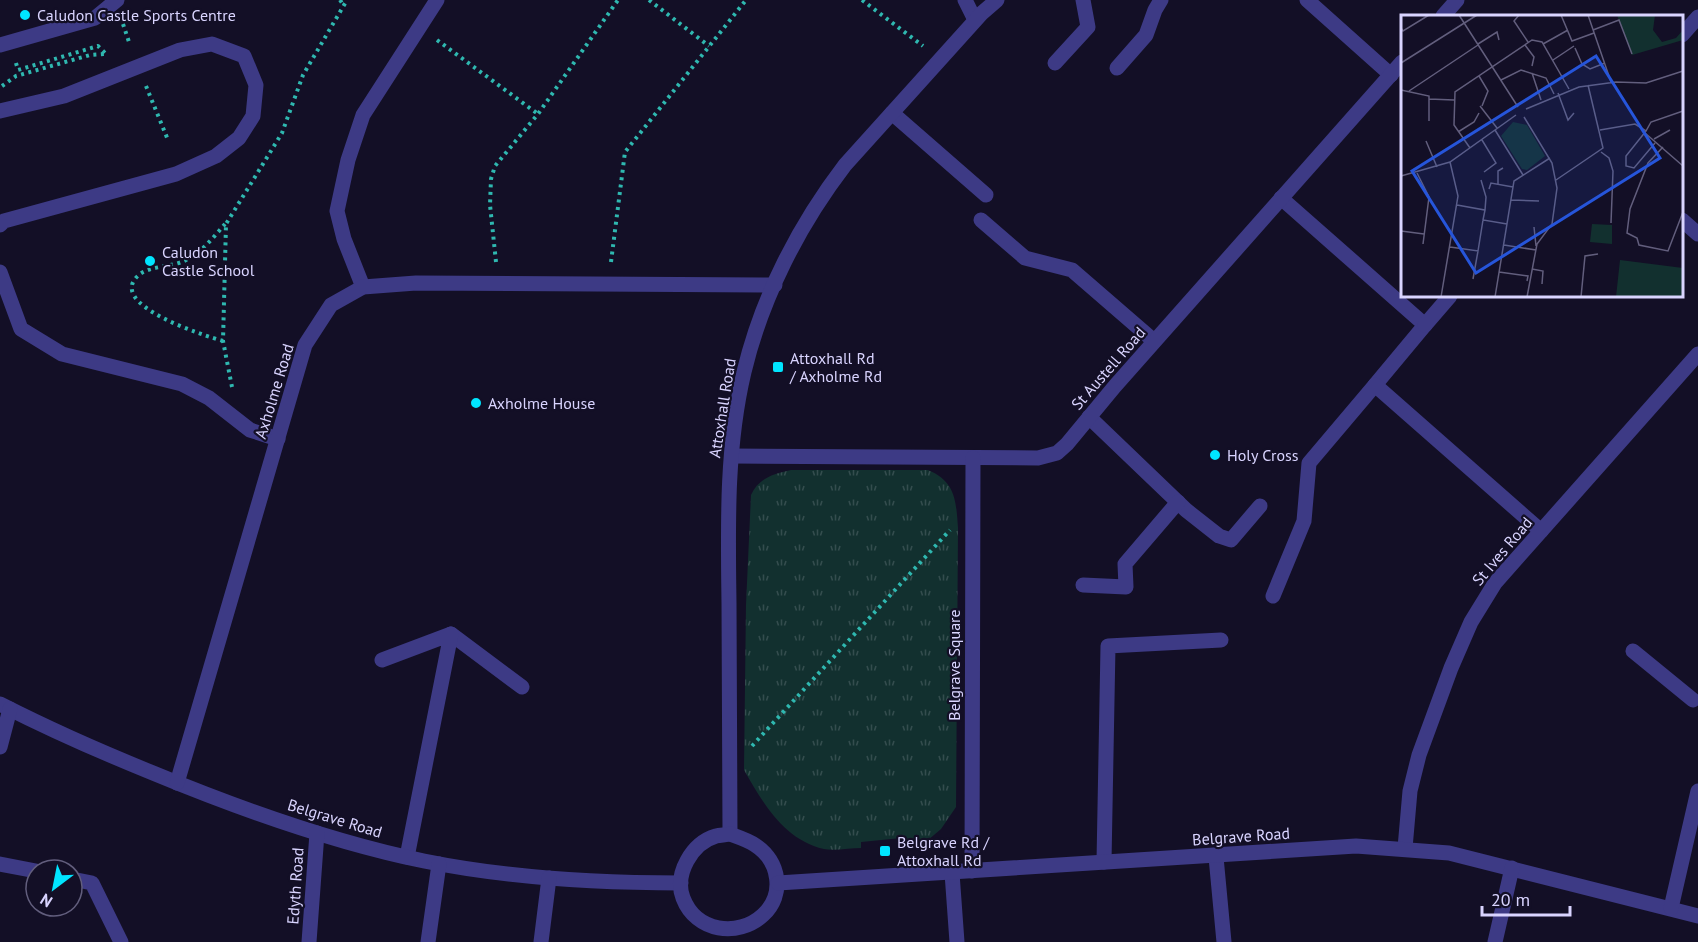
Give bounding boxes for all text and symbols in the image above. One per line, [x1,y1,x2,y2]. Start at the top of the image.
place label: Caludon Castle Sports Centre [37,5,236,25]
marker: Caludon Castle Sports Centre [18,8,32,22]
inset map [1401,15,1683,297]
place label: Caludon Castle School [162,242,255,280]
marker: Caludon Castle School [143,254,157,268]
street label: St Austell Road [1067,322,1149,414]
street label: Axholme Road [250,341,298,441]
place label: Attoxhall Rd / Axholme Rd [789,348,882,386]
street label: Attoxhall Road [704,357,740,459]
marker: Attoxhall Rd / Axholme Rd [771,360,785,374]
place label: Axholme House [488,393,595,413]
marker: Axholme House [469,396,483,410]
place label: Holy Cross [1227,445,1299,465]
marker: Holy Cross [1208,448,1222,462]
street label: St Ives Road [1468,513,1536,589]
street label: Belgrave Square [944,609,964,721]
street label: Belgrave Road [285,794,385,842]
street label: Belgrave Road [1191,823,1291,849]
place label: Belgrave Rd / Attoxhall Rd [897,832,990,870]
marker: Belgrave Rd / Attoxhall Rd [878,844,892,858]
street label: Edyth Road [282,847,308,925]
north arrow [24,858,84,918]
scale bar [1482,879,1570,917]
text: 20 m [1491,888,1530,911]
text: N [36,889,56,912]

